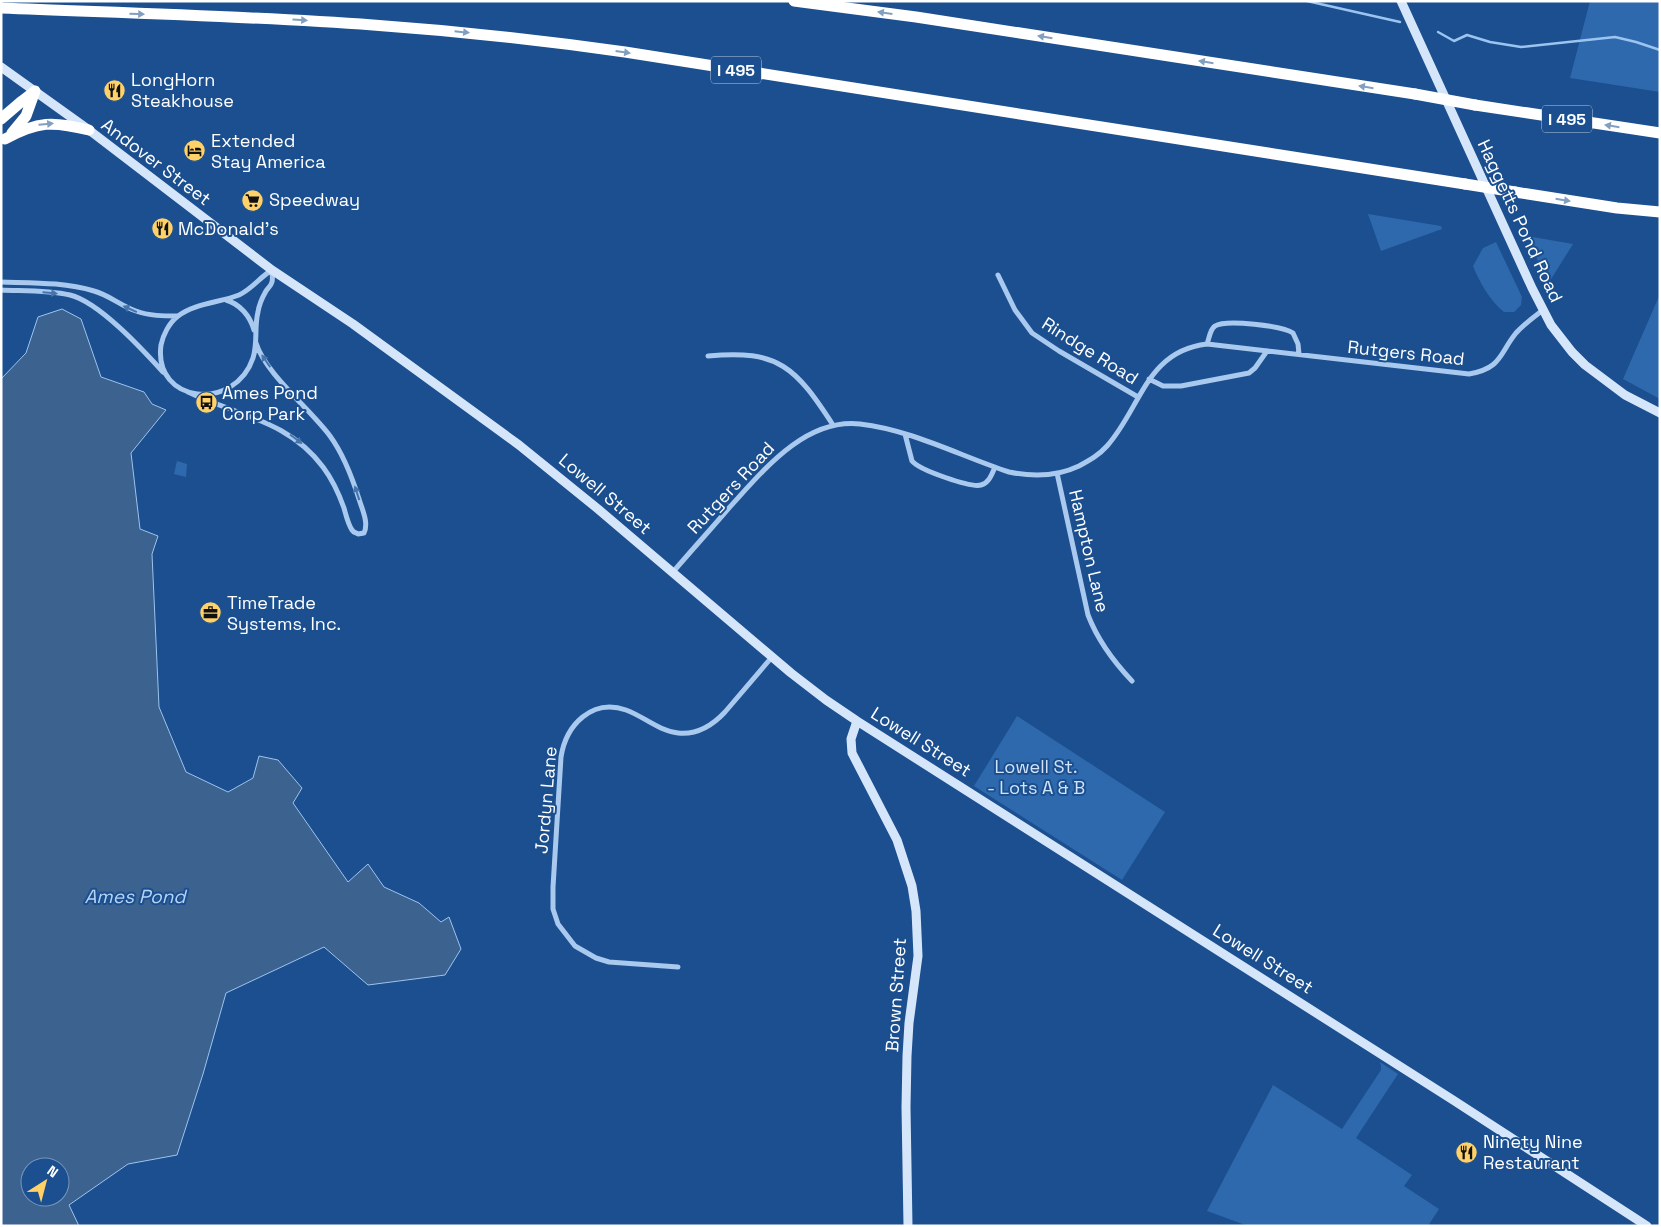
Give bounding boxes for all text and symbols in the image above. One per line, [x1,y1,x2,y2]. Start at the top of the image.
one-way arrow [876,8,892,16]
one-way arrow [130,10,146,18]
one-way arrow [292,17,308,25]
one-way arrow [454,29,470,37]
one-way arrow [1037,32,1053,40]
one-way arrow [615,48,631,56]
road number: I 495 [711,56,761,84]
one-way arrow [1197,57,1213,65]
place label: LongHorn Steakhouse [131,68,234,112]
restaurant icon: LongHorn Steakhouse [103,78,127,102]
one-way arrow [1358,82,1374,90]
road number: I 495 [1542,106,1592,132]
street label: Andover Street [97,113,216,210]
one-way arrow [38,120,54,128]
one-way arrow [1603,121,1619,129]
place label: Extended Stay America [211,129,326,173]
street label: Haggetts Pond Road [1473,136,1568,306]
hotel icon: Extended Stay America [183,139,207,163]
supermarket icon: Speedway [241,188,265,212]
place label: Speedway [269,188,360,211]
one-way arrow [1555,196,1571,204]
restaurant icon: McDonald's [150,217,174,241]
place label: McDonald's [178,217,279,240]
one-way arrow [42,289,58,297]
one-way arrow [123,304,137,312]
street label: Rindge Road [1038,312,1143,389]
street label: Rutgers Road [1346,335,1466,370]
one-way arrow [261,354,271,368]
place label: Ames Pond Corp Park [222,381,318,425]
bus stop icon: Ames Pond Corp Park [194,391,218,415]
one-way arrow [289,434,302,445]
street label: Rutgers Road [682,437,779,538]
street label: Lowell Street [554,448,656,539]
one-way arrow [353,486,361,501]
street label: Hampton Lane [1064,487,1115,615]
place label: TimeTrade Systems, Inc. [227,591,341,635]
office icon: TimeTrade Systems, Inc. [199,601,223,625]
street label: Lowell Street [867,702,976,782]
street label: Jordyn Lane [529,745,562,855]
park label: Lowell St. - Lots A & B [987,755,1085,799]
water label: Ames Pond [84,884,187,909]
street label: Lowell Street [1209,919,1318,999]
street label: Brown Street [880,937,911,1053]
place label: Ninety Nine Restaurant [1483,1130,1583,1174]
restaurant icon: Ninety Nine Restaurant [1455,1140,1479,1164]
north arrow [20,1157,70,1207]
text: N [44,1161,62,1182]

